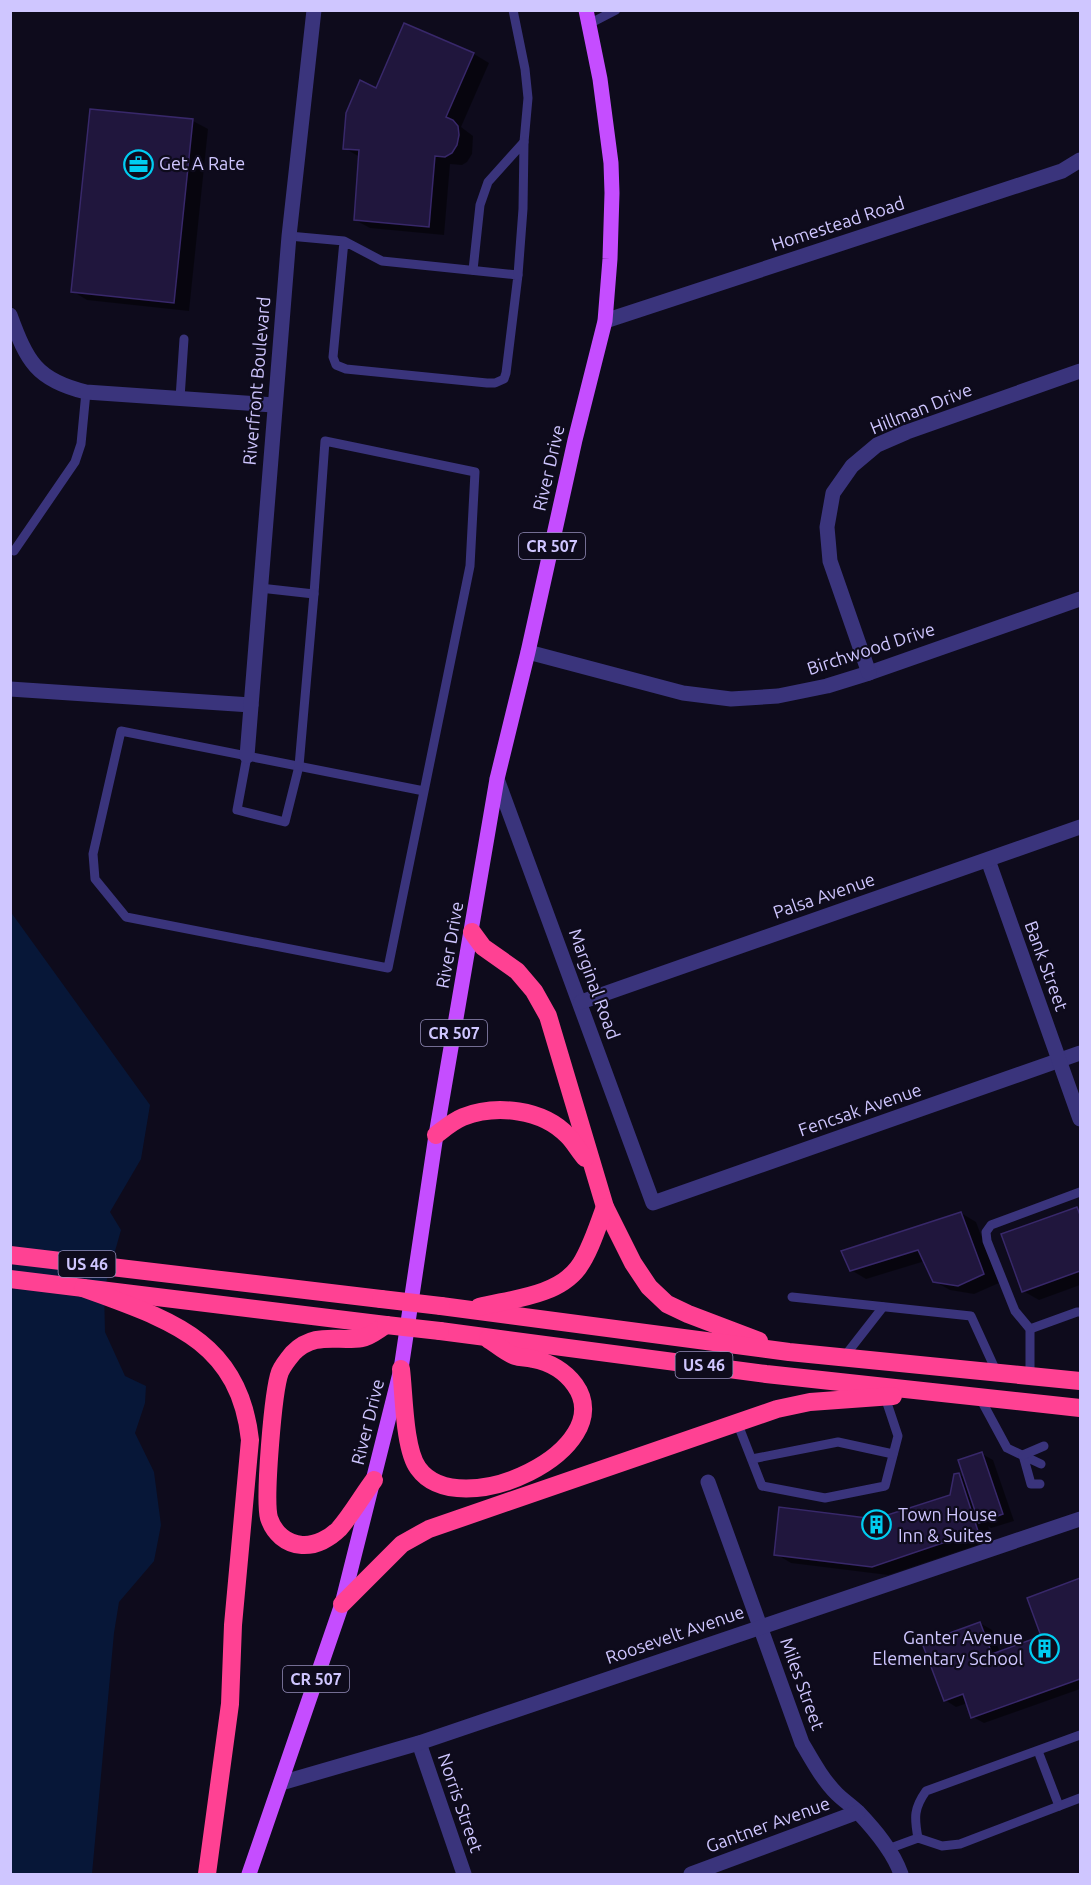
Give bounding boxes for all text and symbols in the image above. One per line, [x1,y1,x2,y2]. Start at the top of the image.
office icon: Get A Rate [122,148,154,180]
place label: Get A Rate [159,153,245,173]
street label: Homestead Road [769,192,907,254]
street label: Riverfront Boulevard [239,296,273,466]
street label: Hillman Drive [867,379,974,438]
street label: River Drive [528,423,568,513]
road number: CR 507 [519,533,585,559]
street label: Birchwood Drive [804,618,937,678]
street label: Palsa Avenue [770,868,877,922]
street label: River Drive [432,900,466,990]
street label: Bank Street [1021,918,1072,1013]
street label: Marginal Road [566,926,624,1042]
road number: CR 507 [421,1020,487,1046]
street label: Fencsak Avenue [795,1079,924,1140]
road number: US 46 [58,1251,116,1277]
road number: US 46 [676,1352,732,1378]
street label: River Drive [347,1377,387,1467]
place label: Town House Inn & Suites [898,1504,997,1545]
building icon: Town House Inn & Suites [861,1509,893,1541]
street label: Roosevelt Avenue [603,1601,747,1667]
place label: Ganter Avenue Elementary School [872,1627,1023,1668]
building icon: Ganter Avenue Elementary School [1028,1632,1060,1664]
street label: Miles Street [777,1635,829,1733]
road number: CR 507 [283,1666,349,1692]
street label: Norris Street [435,1750,487,1855]
street label: Gantner Avenue [703,1792,832,1856]

